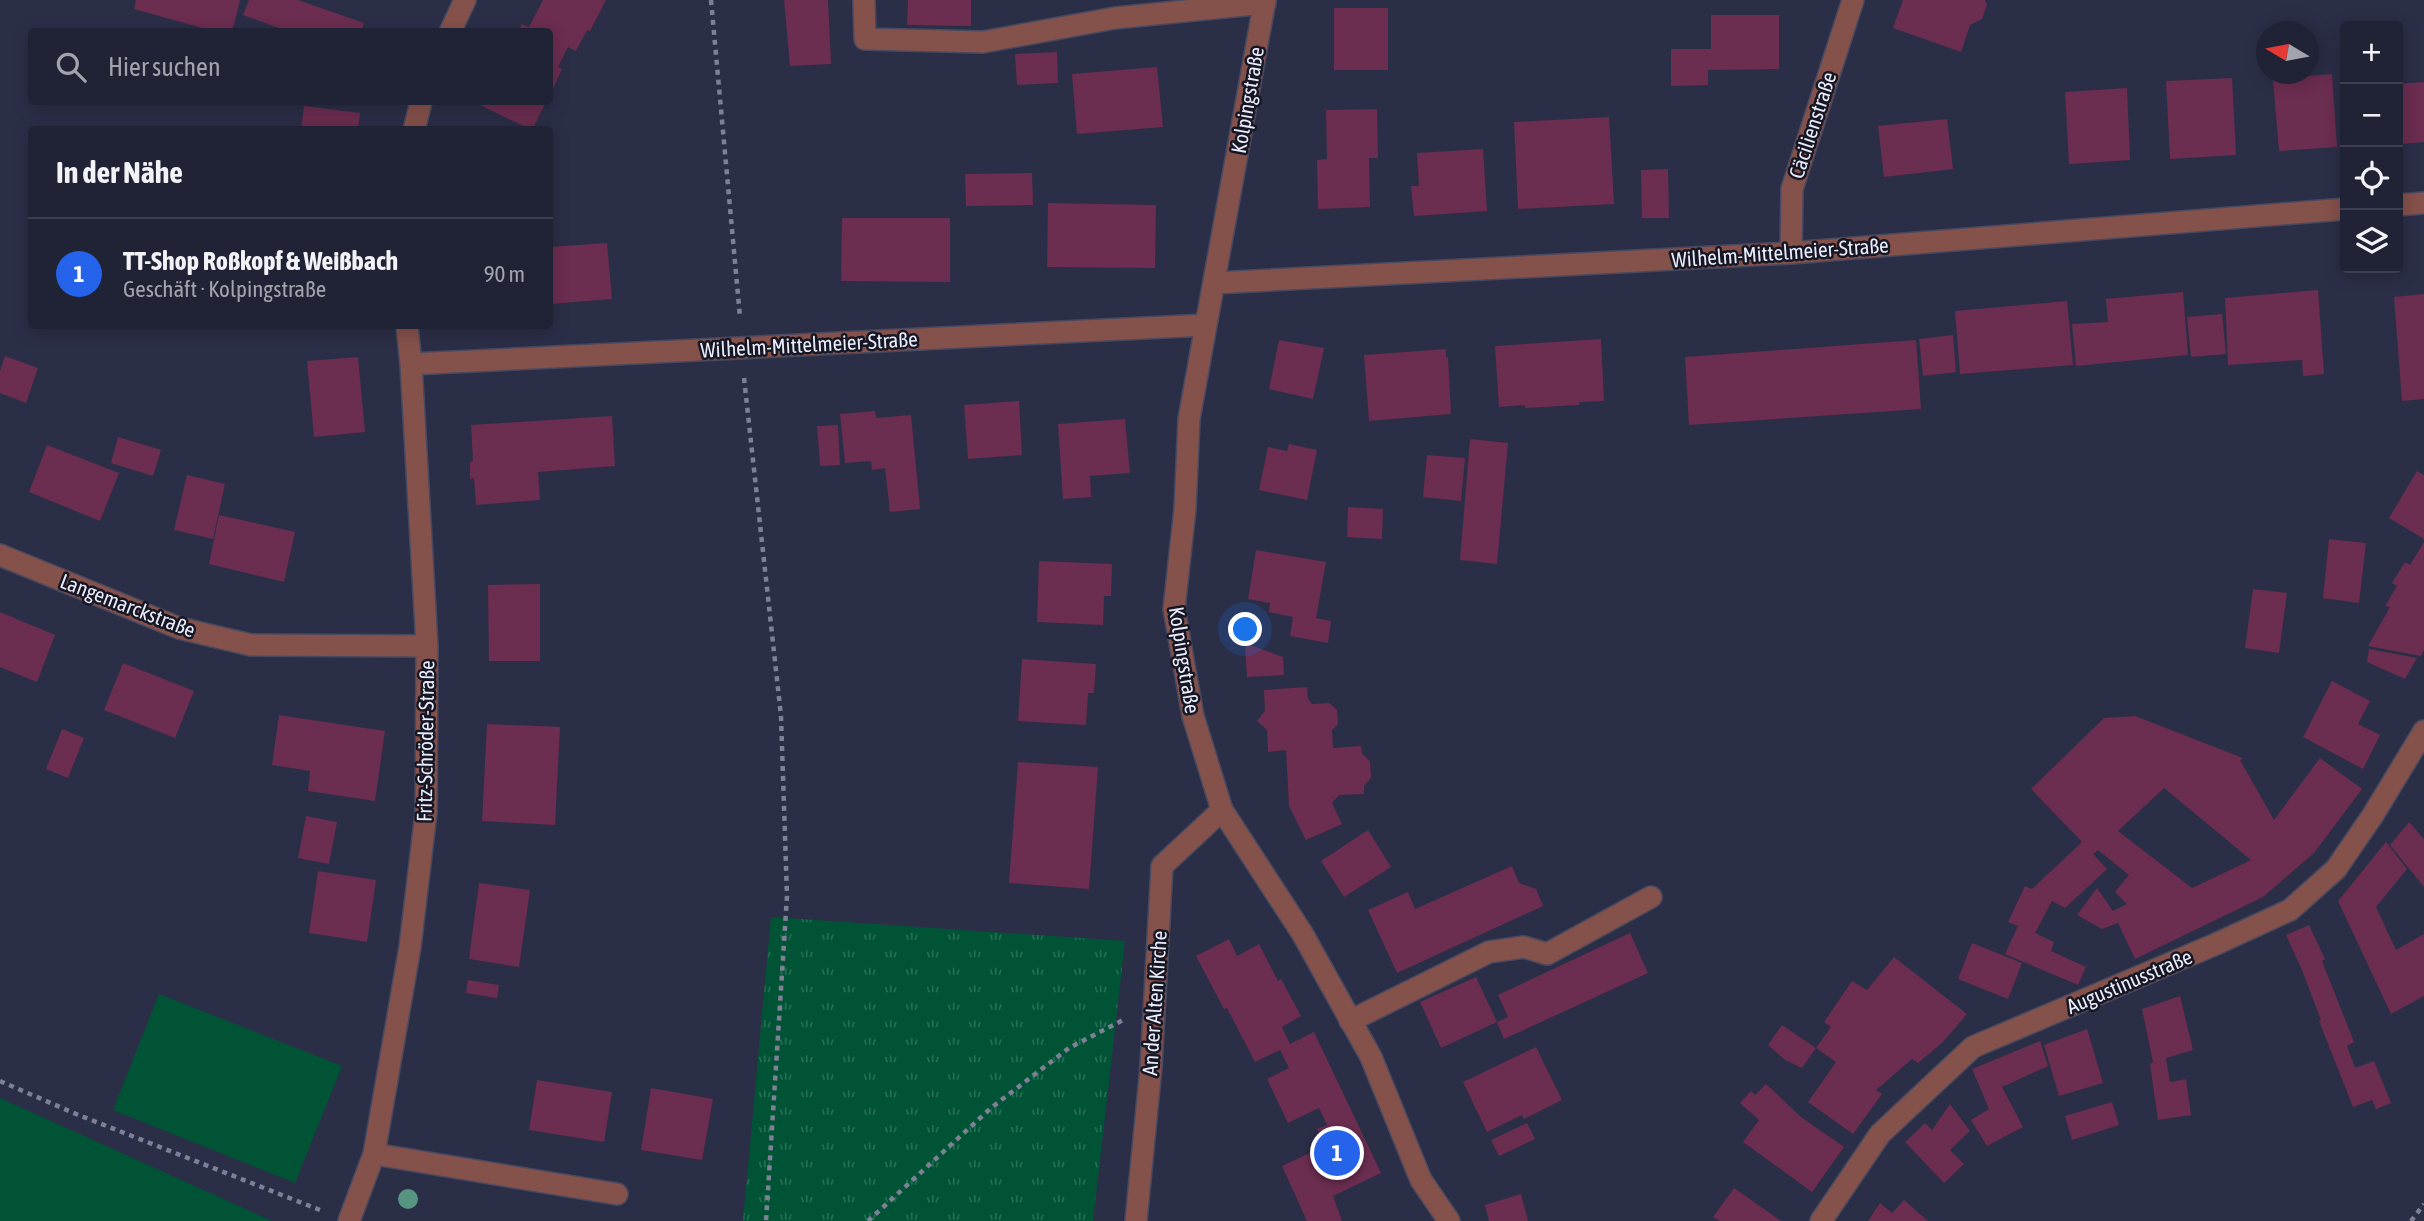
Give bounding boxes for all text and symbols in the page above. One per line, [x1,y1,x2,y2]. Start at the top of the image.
north arrow [2256,21,2319,84]
map controls [2340,21,2403,273]
button: + [2340,21,2403,84]
search box [28,28,553,105]
street label: Kolpingstraße [1226,45,1268,155]
icon: search [52,48,90,86]
text: Hier suchen [108,52,221,82]
street label: Cäcilienstraße [1784,69,1840,181]
button: − [2340,84,2403,147]
button: locate [2340,147,2403,210]
text: In der Nähe [56,155,183,189]
button: layers [2340,210,2403,273]
street label: Wilhelm-Mittelmeier-Straße [1671,232,1889,272]
text: TT-Shop Roßkopf & Weißbach [123,246,398,276]
text: 1 [74,261,84,287]
text: 90 m [484,261,525,287]
text: Geschäft · Kolpingstraße [123,276,326,302]
street label: Wilhelm-Mittelmeier-Straße [700,326,918,362]
street label: Langemarckstraße [57,568,199,642]
street label: Kolpingstraße [1165,605,1205,715]
your location [1228,612,1262,646]
street label: Fritz-Schröder-Straße [412,660,438,822]
street label: An der Alten Kirche [1137,930,1171,1076]
street label: Augustinusstraße [2063,944,2195,1018]
pin: 1 [1314,1127,1360,1179]

